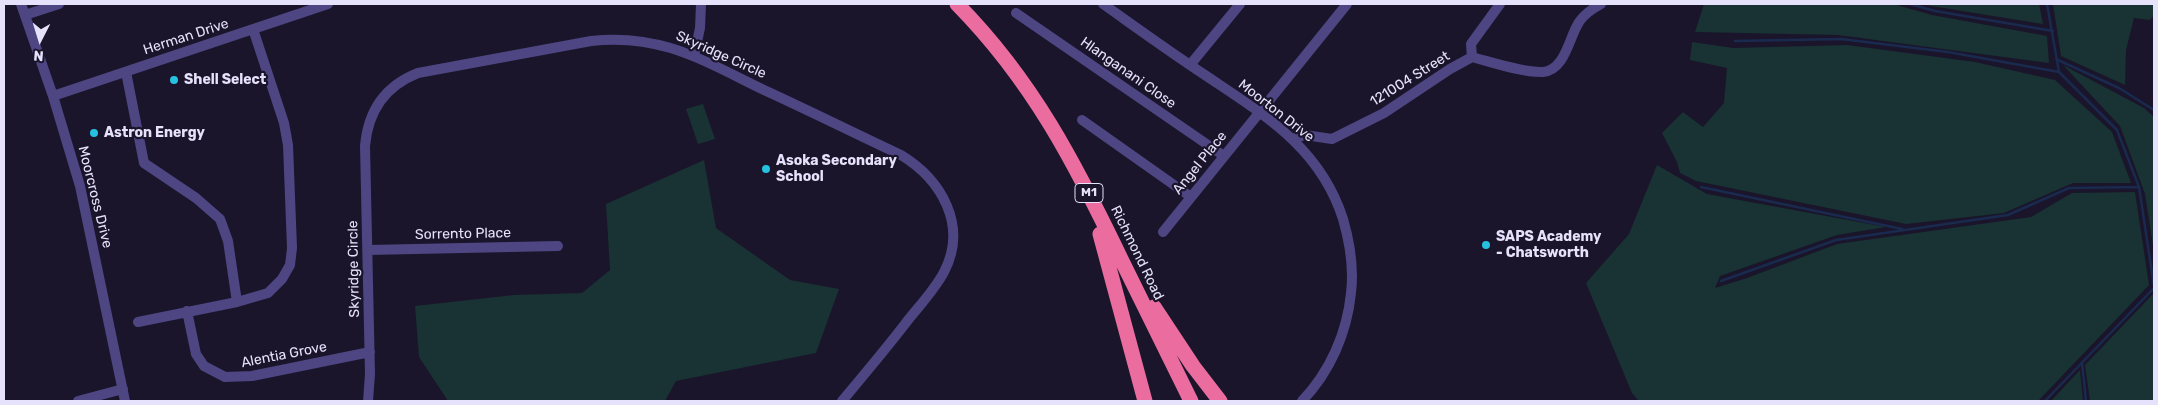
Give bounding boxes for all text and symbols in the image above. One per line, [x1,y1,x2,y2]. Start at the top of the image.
north arrow [15,15,65,65]
street label: Herman Drive [141,15,231,59]
street label: Skyridge Circle [673,28,769,82]
street label: Hlanganani Close [1077,34,1179,112]
text: N [33,47,44,64]
street label: 121004 Street [1367,48,1453,110]
place label: Shell Select [184,72,266,88]
marker: Shell Select [168,74,180,86]
street label: Moorton Drive [1235,76,1317,146]
place label: Astron Energy [104,125,205,141]
marker: Astron Energy [88,127,100,139]
street label: Angel Place [1169,128,1231,198]
street label: Moorcross Drive [74,144,116,250]
place label: Asoka Secondary School [776,153,897,186]
marker: Asoka Secondary School [760,163,772,175]
road number: M1 [1075,184,1103,202]
street label: Richmond Road [1107,203,1167,303]
street label: Skyridge Circle [345,220,363,318]
street label: Sorrento Place [415,225,511,243]
place label: SAPS Academy - Chatsworth [1496,229,1601,262]
marker: SAPS Academy - Chatsworth [1480,239,1492,251]
street label: Alentia Grove [240,338,328,372]

